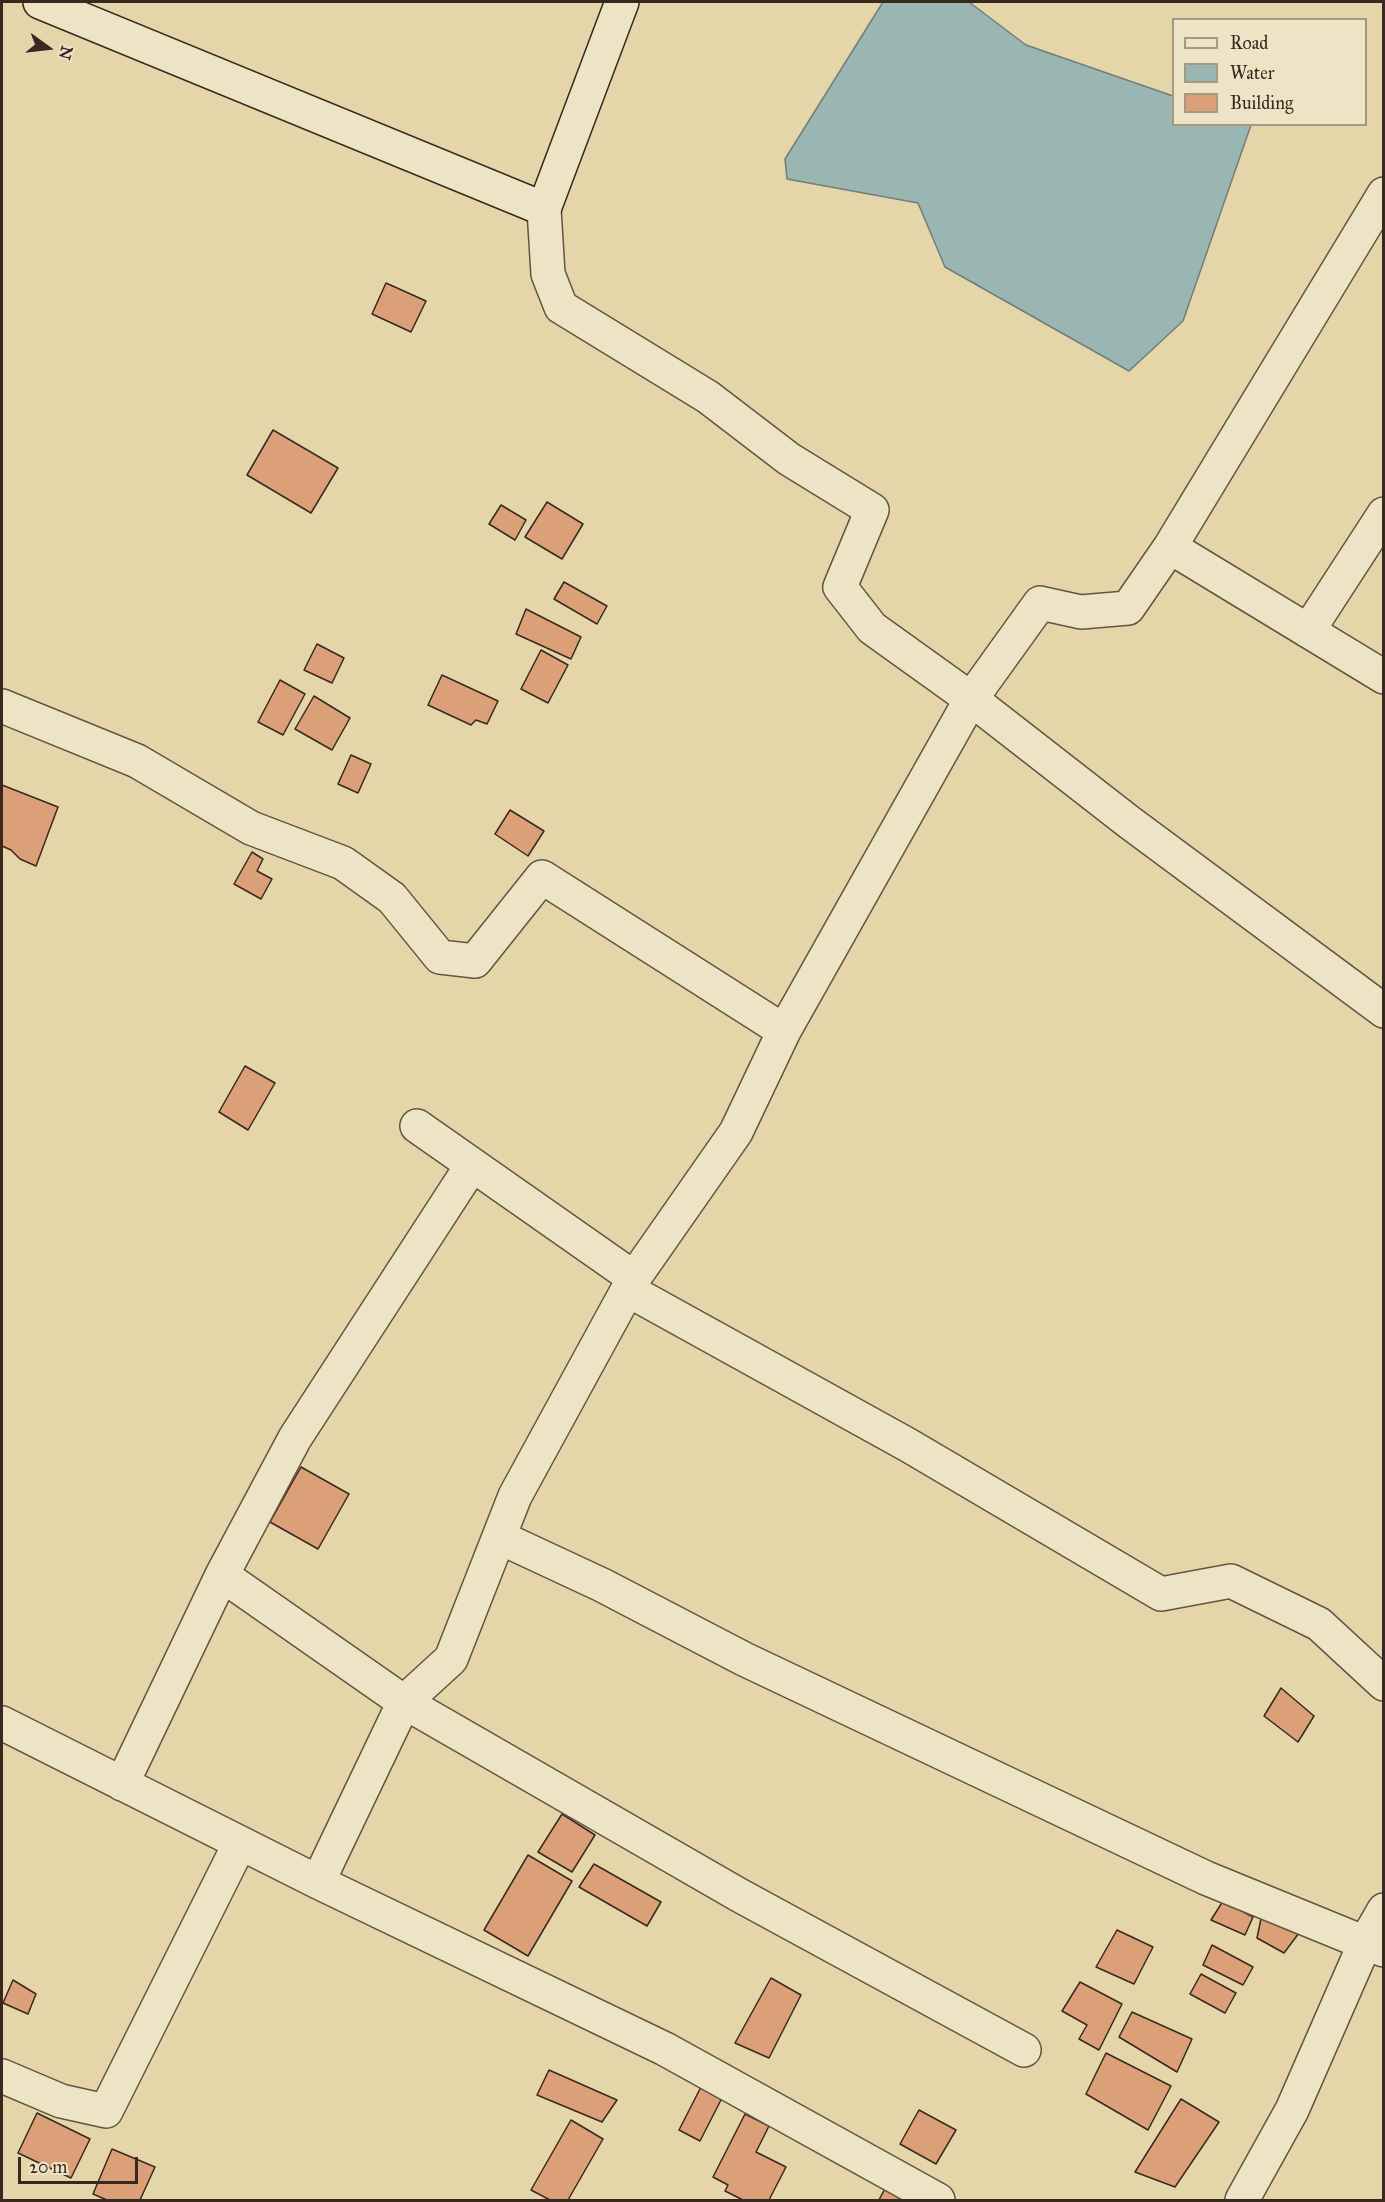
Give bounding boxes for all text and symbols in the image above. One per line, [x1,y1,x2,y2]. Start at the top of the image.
north arrow [18,18,78,78]
legend [1172,18,1367,126]
text: Road [1230,32,1268,54]
text: N [55,44,77,62]
text: Water [1230,62,1274,84]
text: Building [1230,92,1293,114]
scale bar [21,2145,141,2183]
text: 20 m [29,2156,67,2178]

